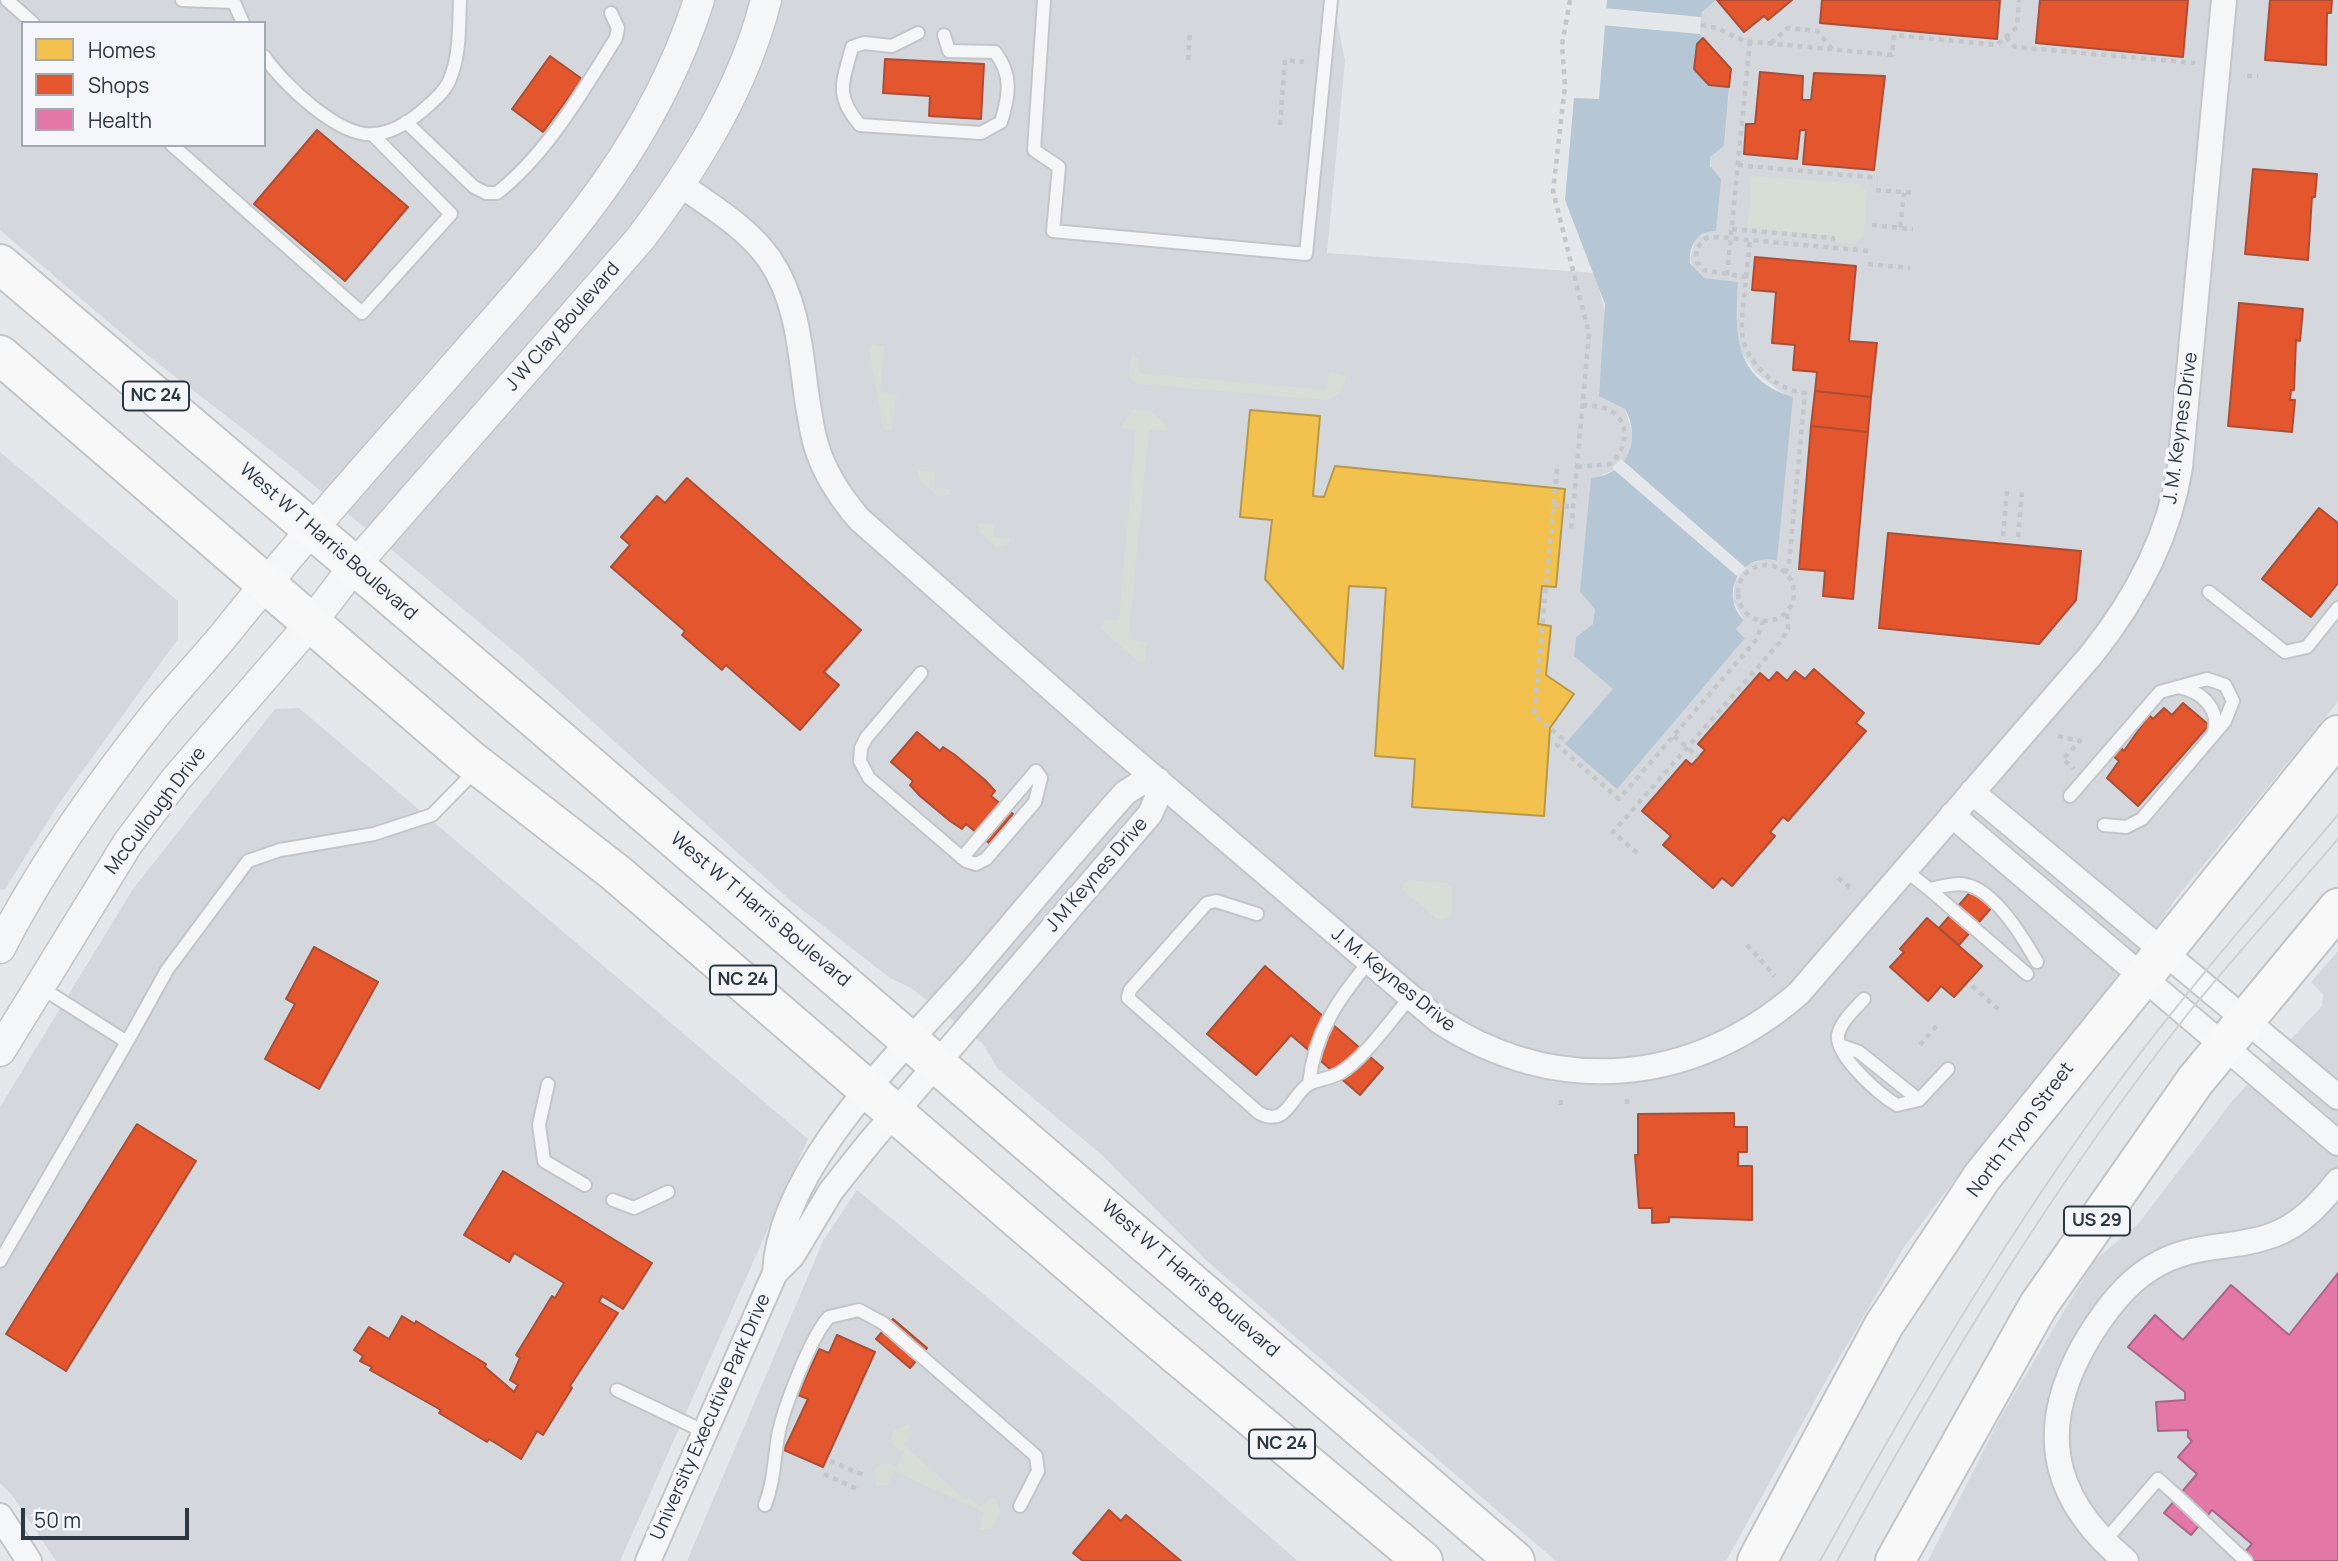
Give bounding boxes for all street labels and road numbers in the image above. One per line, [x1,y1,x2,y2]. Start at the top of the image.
street label: J W Clay Boulevard [501,258,625,396]
street label: J. M. Keynes Drive [2159,351,2203,505]
road number: NC 24 [123,382,189,410]
street label: West W T Harris Boulevard [234,459,422,625]
street label: McCullough Drive [101,743,211,879]
street label: J M Keynes Drive [1041,813,1153,937]
street label: West W T Harris Boulevard [665,828,855,992]
street label: J. M. Keynes Drive [1326,923,1460,1037]
road number: NC 24 [710,965,776,995]
street label: North Tryon Street [1963,1058,2079,1202]
street label: West W T Harris Boulevard [1096,1196,1284,1362]
road number: US 29 [2064,1206,2130,1236]
street label: University Executive Park Drive [646,1290,776,1544]
road number: NC 24 [1249,1429,1315,1458]

